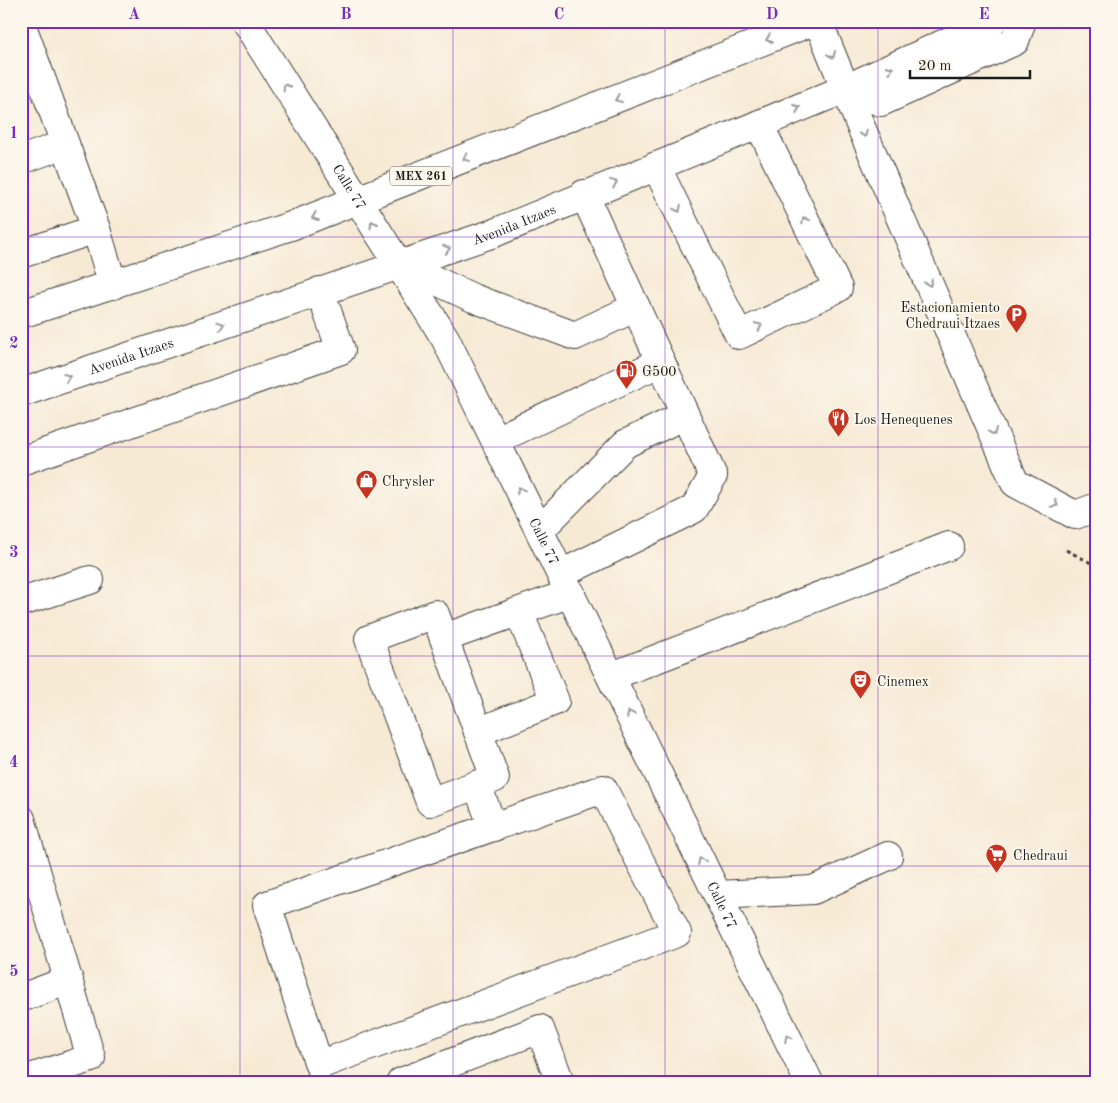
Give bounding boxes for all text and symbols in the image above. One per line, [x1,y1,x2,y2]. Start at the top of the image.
text: A [128,7,140,23]
text: B [340,7,352,23]
text: C [554,7,564,23]
text: D [766,7,778,23]
text: E [978,7,990,23]
one-way arrow [765,33,774,43]
scale bar [910,48,1030,80]
one-way arrow [826,50,836,59]
text: 20 m [918,59,952,74]
one-way arrow [885,64,894,75]
one-way arrow [282,83,292,92]
one-way arrow [614,93,622,103]
one-way arrow [792,104,801,115]
text: 1 [9,126,19,142]
one-way arrow [858,129,869,138]
one-way arrow [462,152,471,163]
street label: Calle 77 [329,162,368,212]
road number: MEX 261 [390,167,452,186]
one-way arrow [609,178,618,189]
street label: Avenida Itzaes [471,202,558,248]
one-way arrow [672,204,682,213]
one-way arrow [311,211,320,221]
one-way arrow [801,216,811,225]
one-way arrow [370,220,380,229]
one-way arrow [442,244,450,254]
one-way arrow [922,278,933,287]
place label: Estacionamiento Chedraui Itzaes [900,301,1000,331]
parking icon: Estacionamiento Chedraui Itzaes [1004,303,1028,334]
one-way arrow [217,320,225,330]
one-way arrow [754,321,763,332]
text: 2 [9,336,19,352]
street label: Avenida Itzaes [87,336,175,378]
fuel station icon: G500 [614,359,638,390]
place label: G500 [642,365,676,379]
one-way arrow [63,373,71,383]
restaurant icon: Los Henequenes [826,407,850,438]
place label: Los Henequenes [854,413,953,427]
one-way arrow [987,427,998,436]
shop icon: Chrysler [354,469,378,500]
place label: Chrysler [382,475,434,489]
one-way arrow [516,486,527,495]
one-way arrow [1050,498,1059,508]
street label: Calle 77 [526,516,561,567]
text: 3 [9,545,19,561]
theatre icon: Cinemex [849,669,873,700]
place label: Cinemex [877,675,929,689]
one-way arrow [626,711,636,720]
text: 4 [9,755,19,771]
supermarket icon: Chedraui [985,843,1009,874]
place label: Chedraui [1013,849,1068,863]
one-way arrow [697,857,707,866]
street label: Calle 77 [704,880,739,931]
text: 5 [9,964,19,980]
one-way arrow [784,1034,794,1043]

